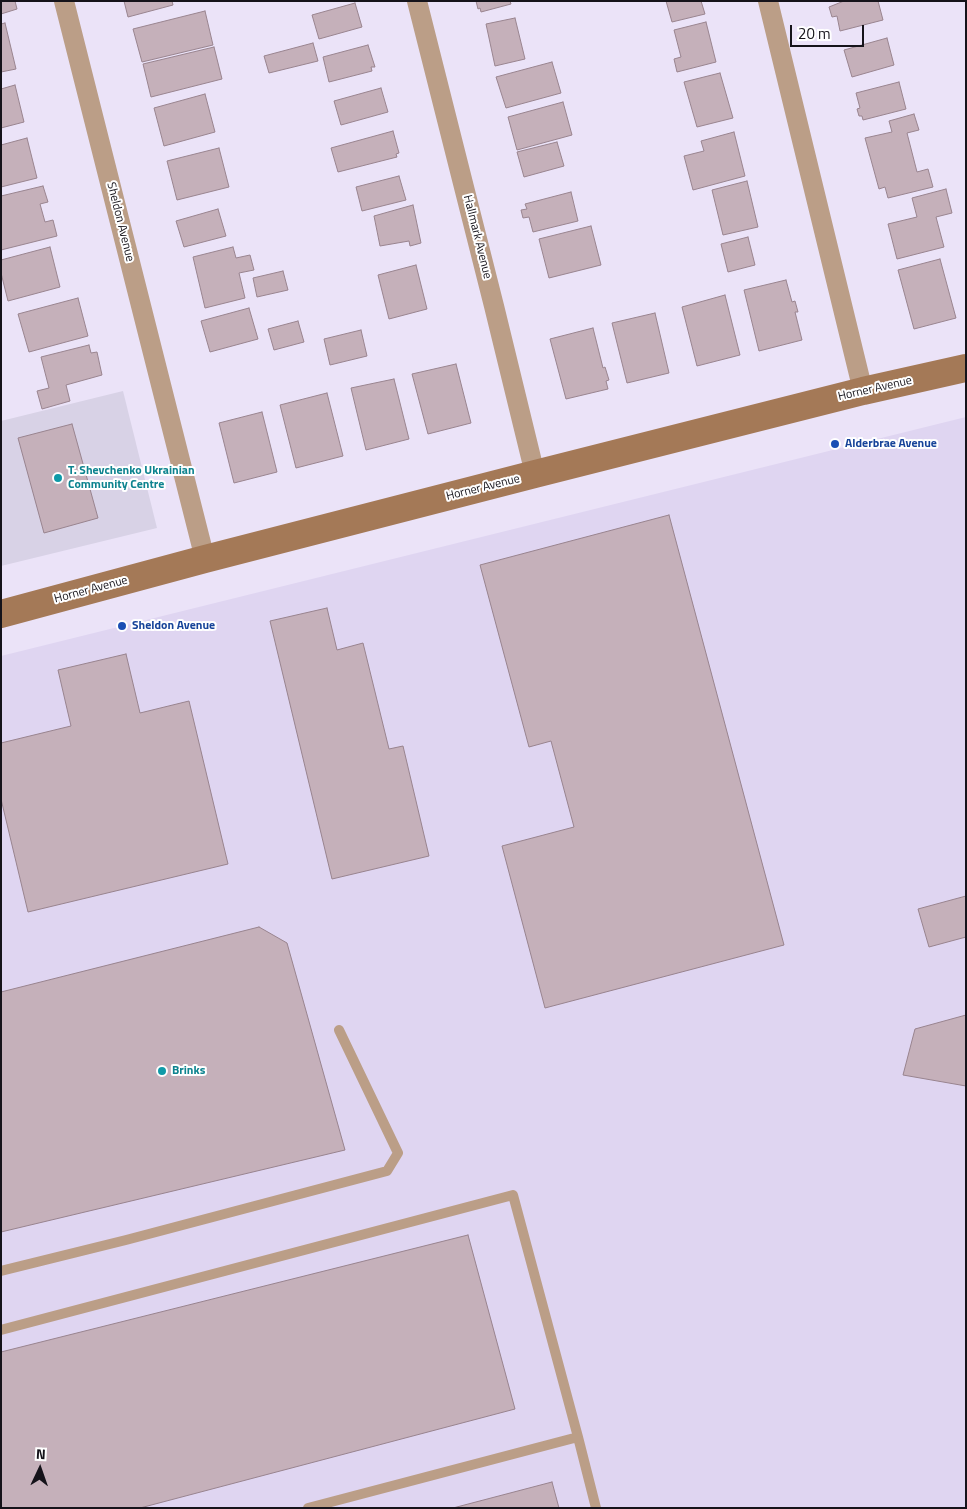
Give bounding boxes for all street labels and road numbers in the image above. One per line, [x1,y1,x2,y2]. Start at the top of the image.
street label: Sheldon Avenue [103,181,137,263]
street label: Hallmark Avenue [460,194,494,280]
street label: Horner Avenue [837,374,913,404]
street label: Horner Avenue [445,472,521,504]
street label: Horner Avenue [53,573,129,607]

